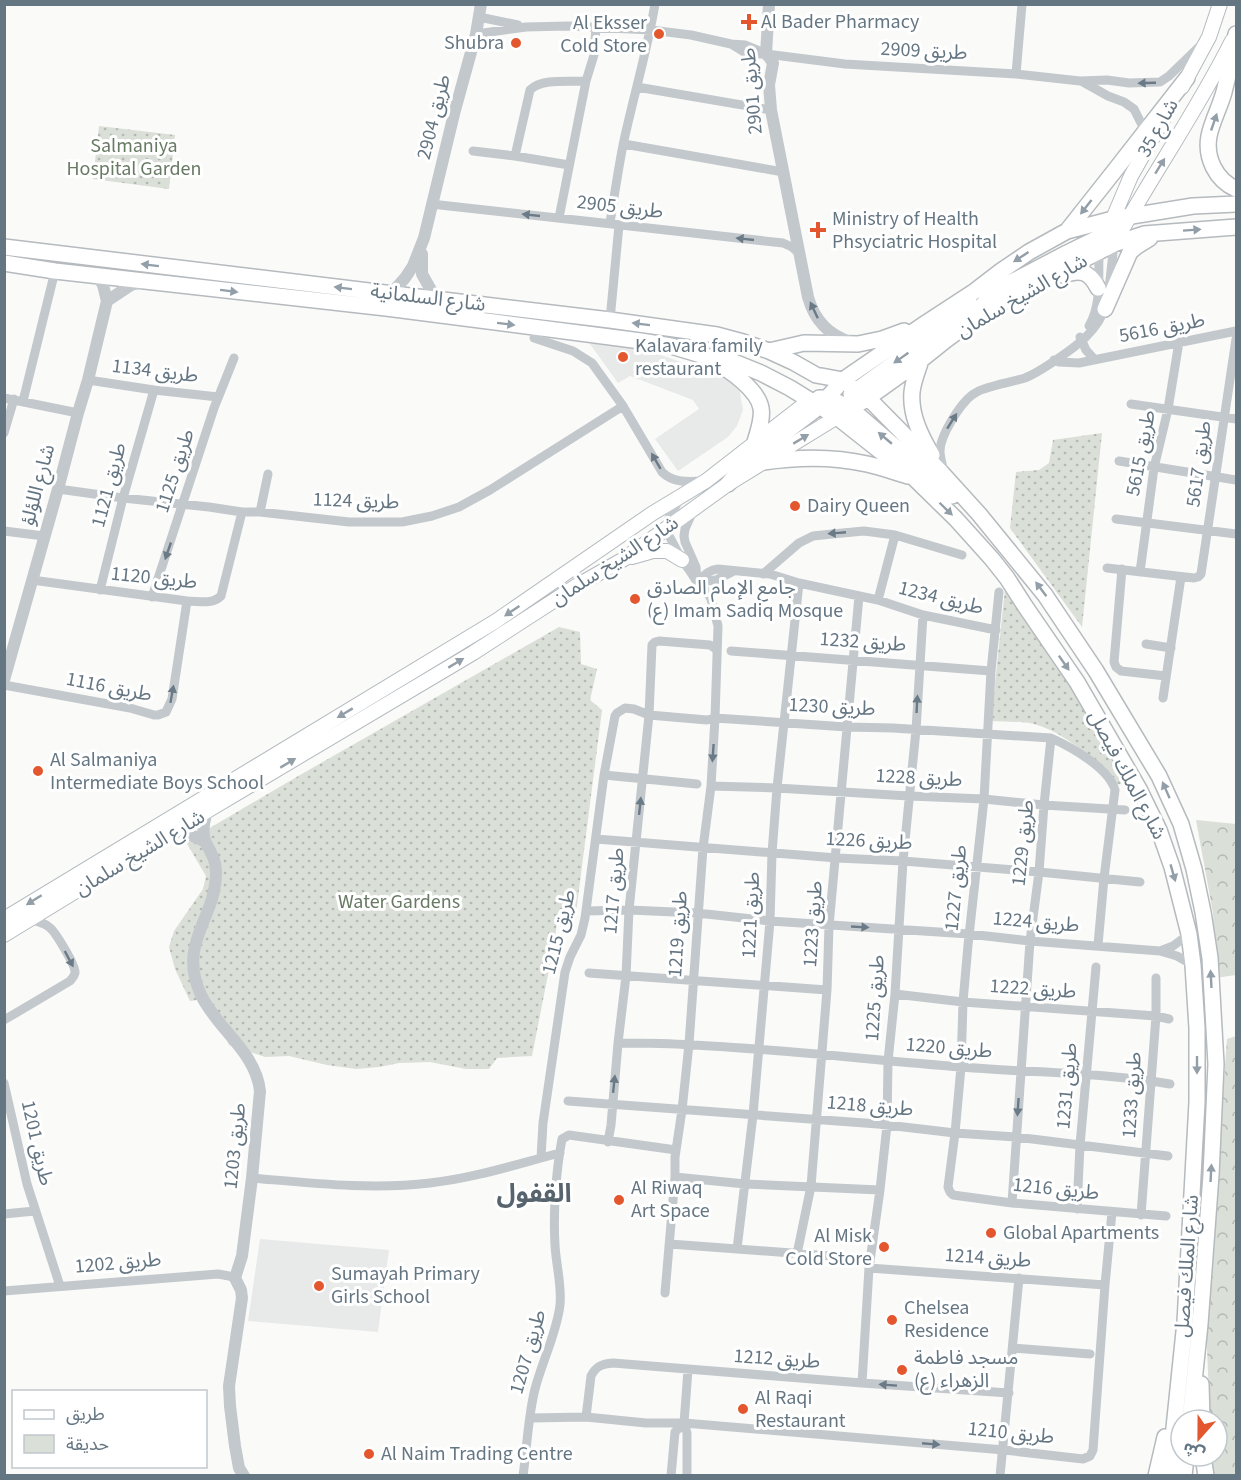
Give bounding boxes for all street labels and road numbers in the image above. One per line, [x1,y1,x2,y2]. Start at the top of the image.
street label: طريق 2909 [880,35,968,67]
street label: طريق 2901 [734,47,770,135]
street label: طريق 2904 [410,72,458,162]
street label: شارع 35 [1131,94,1185,162]
street label: طريق 2905 [575,188,665,226]
street label: شارع الشيخ سلمان [951,247,1093,345]
street label: شارع السلمانية [369,277,487,319]
street label: طريق 5616 [1117,306,1207,350]
street label: طريق 1134 [110,352,200,390]
street label: طريق 5615 [1119,408,1163,498]
street label: طريق 5617 [1179,419,1219,509]
street label: طريق 1125 [148,425,202,517]
street label: طريق 1121 [84,439,134,531]
street label: شارع اللؤلؤ [14,441,62,529]
street label: طريق 1124 [312,485,400,517]
street label: شارع الشيخ سلمان [546,509,684,613]
street label: طريق 1120 [109,560,199,596]
street label: طريق 1234 [896,574,986,622]
street label: طريق 1232 [819,625,907,659]
street label: طريق 1116 [64,665,154,709]
street label: طريق 1230 [788,691,876,723]
street label: شارع الملك فيصل [1081,705,1173,845]
street label: طريق 1228 [875,762,963,794]
street label: طريق 1229 [1005,798,1041,888]
street label: شارع الشيخ سلمان [70,803,210,903]
street label: طريق 1226 [825,825,913,857]
street label: طريق 1227 [938,843,974,933]
street label: طريق 1217 [596,847,632,935]
street label: طريق 1221 [735,871,767,959]
street label: طريق 1223 [796,880,830,968]
street label: طريق 1215 [535,887,583,977]
street label: طريق 1219 [661,890,695,978]
street label: طريق 1224 [992,904,1080,940]
street label: طريق 1225 [858,954,892,1042]
street label: طريق 1222 [989,972,1077,1006]
street label: طريق 1220 [905,1030,993,1066]
street label: طريق 1231 [1049,1042,1085,1130]
street label: طريق 1233 [1115,1051,1149,1139]
street label: طريق 1218 [826,1088,914,1124]
street label: طريق 1201 [14,1098,60,1188]
street label: طريق 1203 [217,1101,253,1191]
street label: طريق 1216 [1011,1171,1101,1207]
street label: شارع الملك فيصل [1168,1194,1206,1338]
street label: طريق 1214 [944,1241,1032,1275]
street label: طريق 1202 [74,1245,162,1281]
street label: طريق 1207 [503,1306,553,1398]
street label: طريق 1212 [733,1342,821,1376]
street label: طريق 1210 [966,1415,1056,1451]

